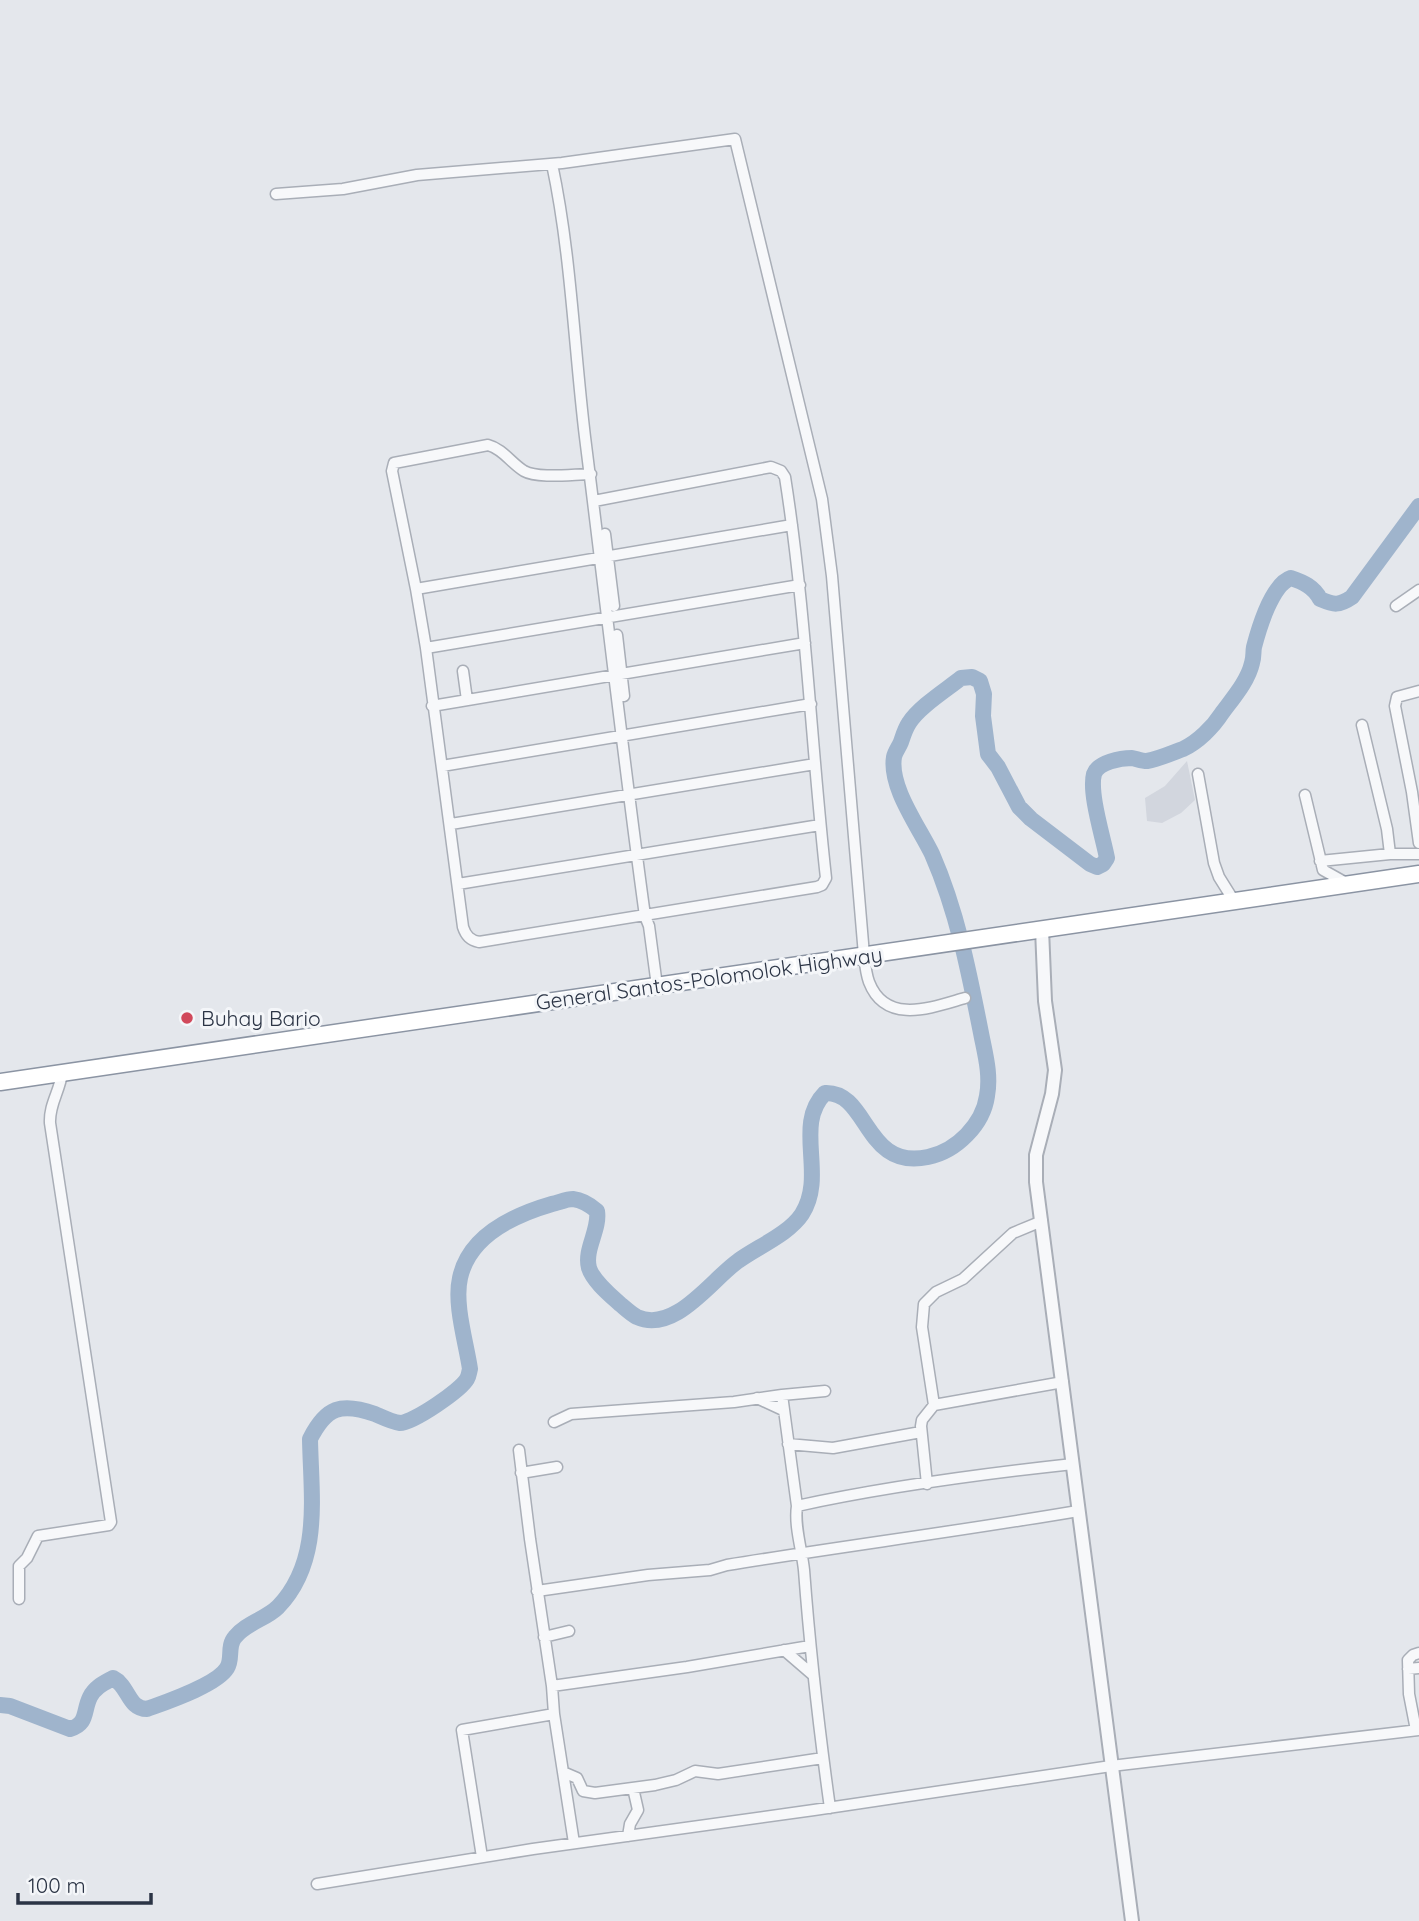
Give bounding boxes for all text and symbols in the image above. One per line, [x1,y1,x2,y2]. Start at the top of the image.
street label: General Santos-Polomolok Highway [534,941,884,1015]
place label: Buhay Bario [201,1005,321,1031]
marker: Buhay Bario [179,1010,195,1026]
scale bar [18,1862,150,1906]
text: 100 m [28,1872,86,1898]

